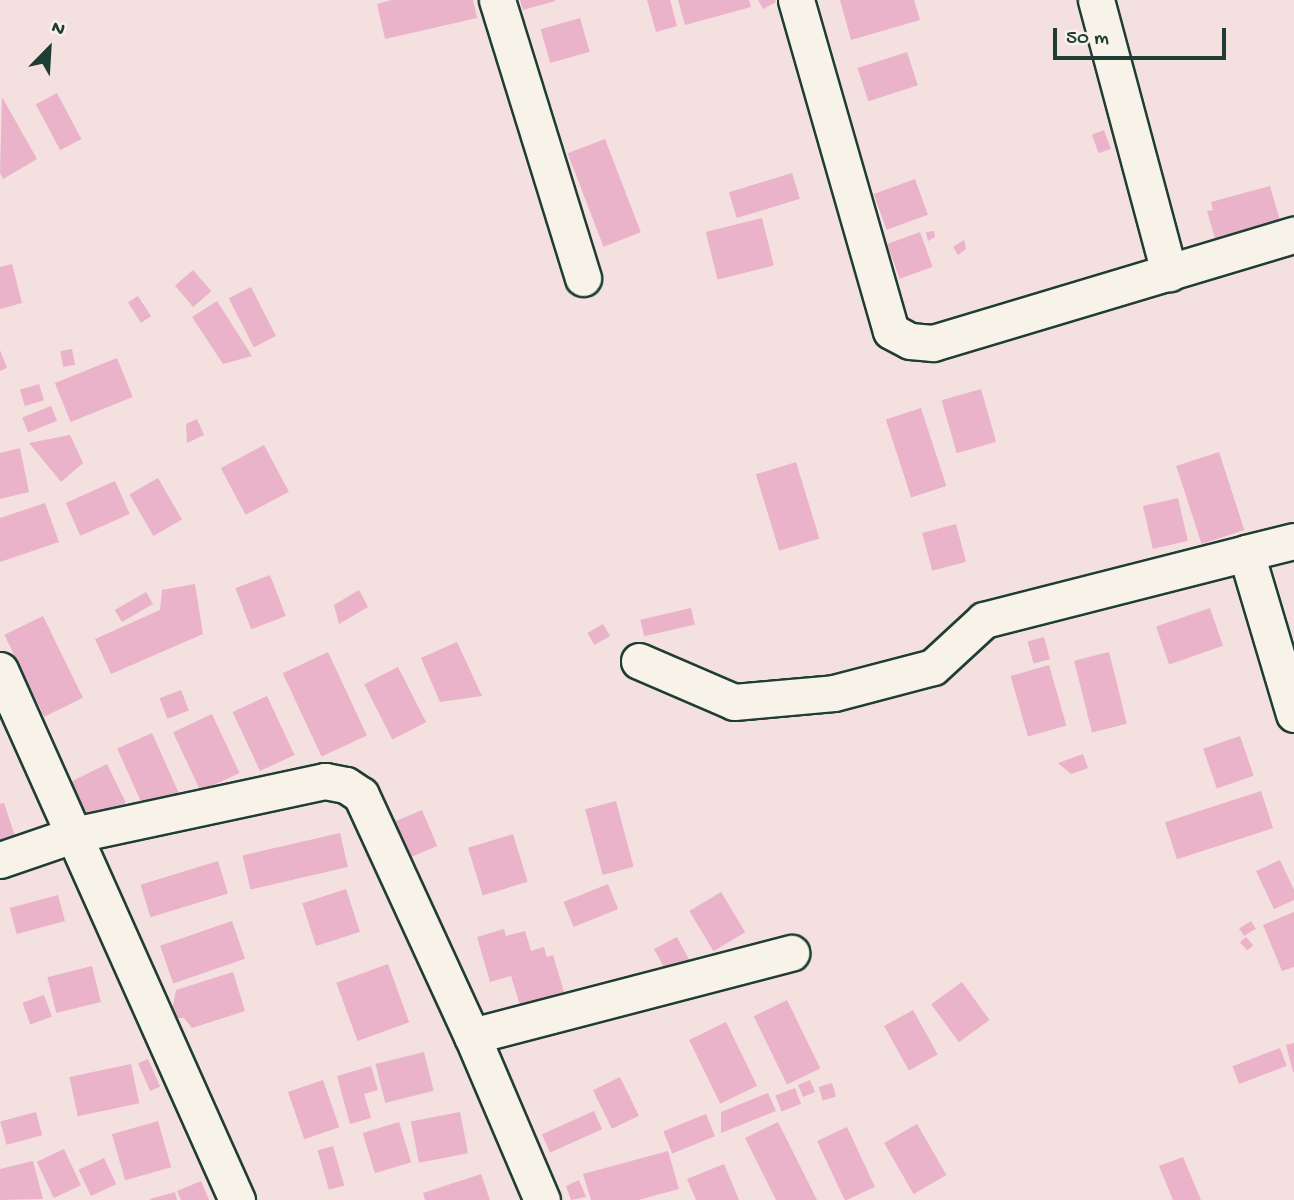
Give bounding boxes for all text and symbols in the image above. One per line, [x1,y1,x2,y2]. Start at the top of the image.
north arrow [14,14,84,84]
scale bar [1056,14,1229,58]
text: N [47,16,68,42]
text: 50 m [1066,27,1109,52]

